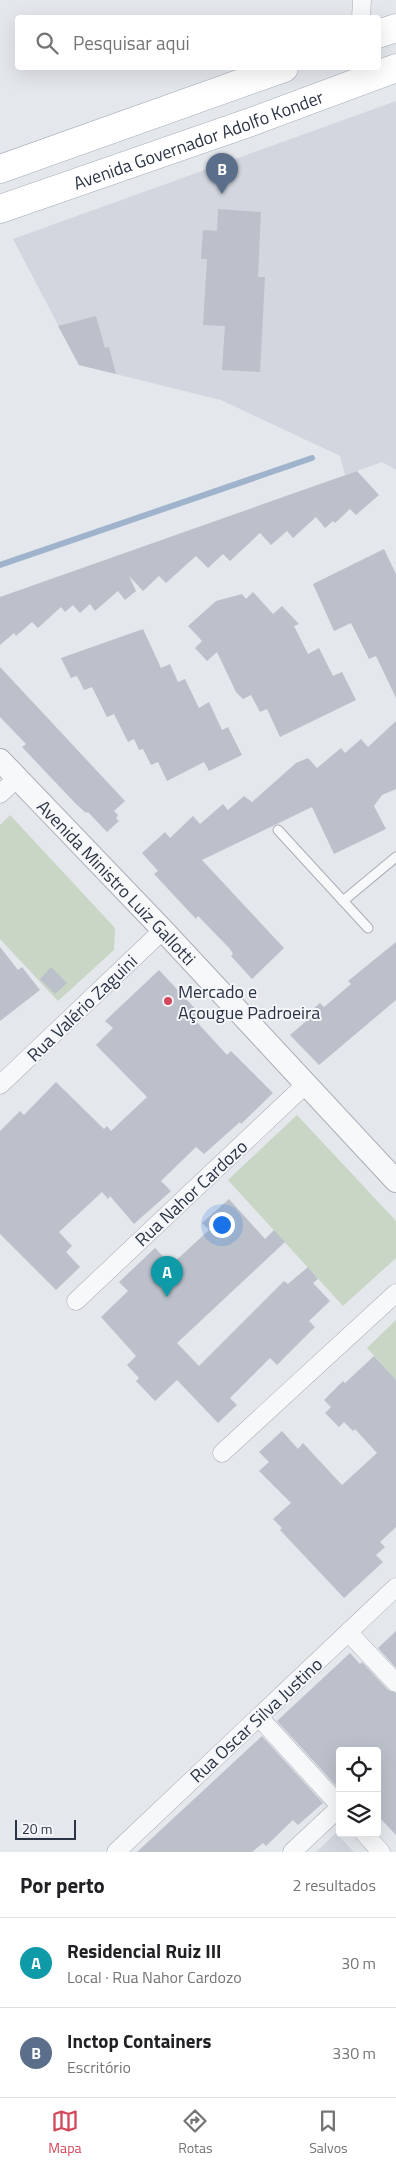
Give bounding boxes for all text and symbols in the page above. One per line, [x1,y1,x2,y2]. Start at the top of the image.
search box [15,15,381,70]
text: Pesquisar aqui [73,28,190,57]
icon: search [33,29,61,57]
street label: Avenida Governador Adolfo Konder [69,83,327,196]
pin: B [206,153,238,194]
street label: Avenida Ministro Luiz Gallotti [31,793,202,971]
street label: Rua Valério Zaguini [21,948,143,1068]
place label: Mercado e Açougue Padroeira [178,978,320,1026]
marker: Mercado e Açougue Padroeira [162,995,174,1007]
street label: Rua Nahor Cardozo [129,1134,253,1252]
your location [209,1212,235,1238]
pin: A [151,1256,183,1297]
street label: Rua Oscar Silva Justino [184,1651,328,1789]
map controls [336,1747,381,1837]
button: locate [336,1747,381,1792]
button: layers [336,1792,381,1837]
scale bar [15,1817,76,1840]
text: 20 m [22,1818,52,1839]
text: Por perto [20,1869,105,1901]
text: 2 resultados [292,1873,376,1897]
text: Residencial Ruiz III [67,1936,222,1965]
text: A [31,1951,41,1975]
text: 30 m [341,1951,376,1975]
text: Local · Rua Nahor Cardozo [67,1965,242,1989]
text: Inctop Containers [67,2026,212,2055]
text: B [31,2041,41,2065]
text: 330 m [332,2041,376,2065]
text: Escritório [67,2055,131,2079]
tab: Mapa [48,2107,82,2158]
tab: Rotas [178,2107,213,2158]
tab: Salvos [309,2107,348,2158]

